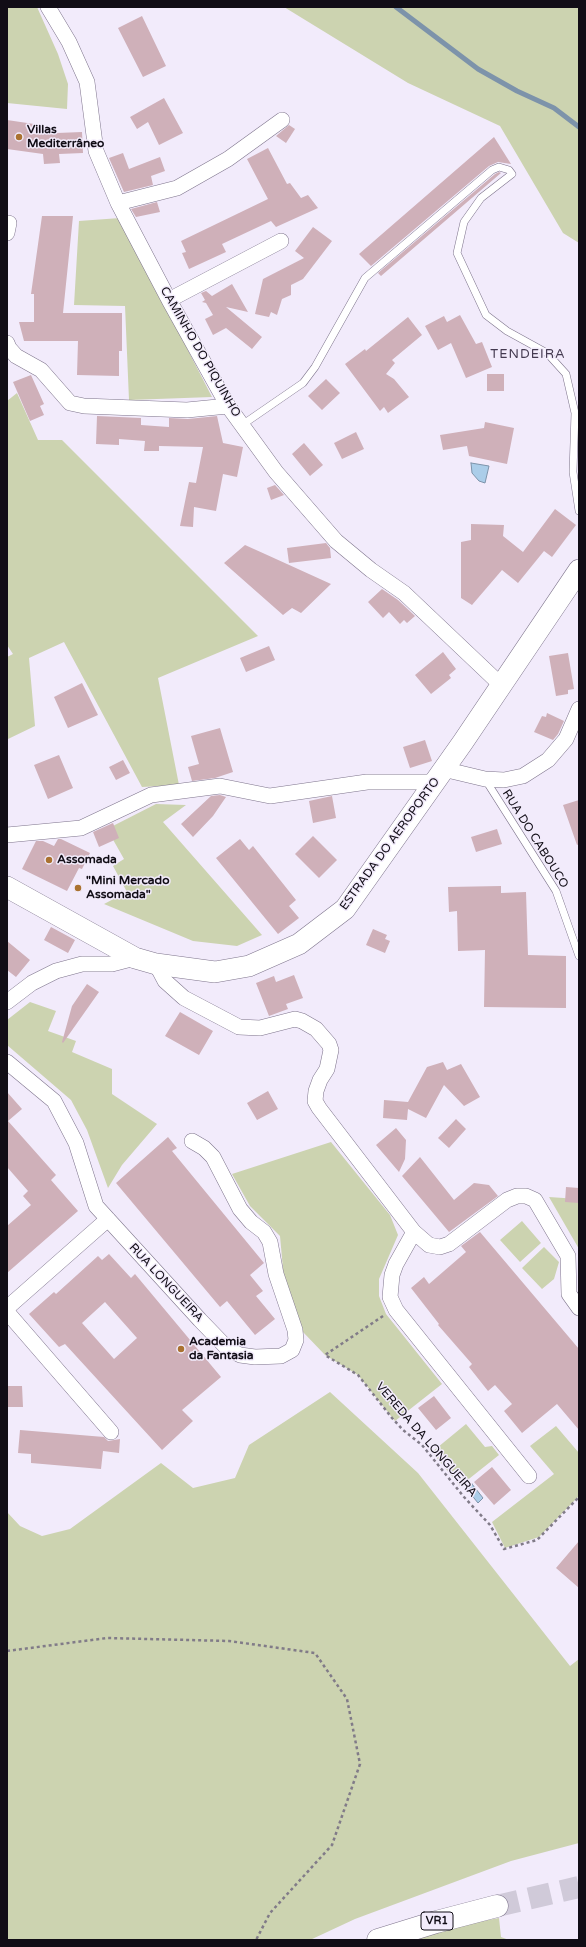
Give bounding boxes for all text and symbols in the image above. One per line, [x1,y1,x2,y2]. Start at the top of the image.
place label: Villas Mediterrâneo [27,123,104,151]
marker: Villas Mediterrâneo [14,132,24,142]
street label: CAMINHO DO PIQUINHO [157,284,243,420]
district label: TENDEIRA [490,347,566,363]
street label: ESTRADA DO AEROPORTO [337,775,443,913]
street label: RUA DO CABOUCO [499,787,571,891]
place label: Assomada [57,853,117,867]
marker: Assomada [44,855,54,865]
place label: "Mini Mercado Assomada" [86,874,169,902]
marker: "Mini Mercado Assomada" [73,883,83,893]
street label: RUA LONGUEIRA [126,1241,206,1325]
place label: Academia da Fantasia [189,1335,254,1363]
marker: Academia da Fantasia [176,1344,186,1354]
street label: VEREDA DA LONGUEIRA [372,1380,480,1500]
road number: VR1 [421,1912,453,1930]

